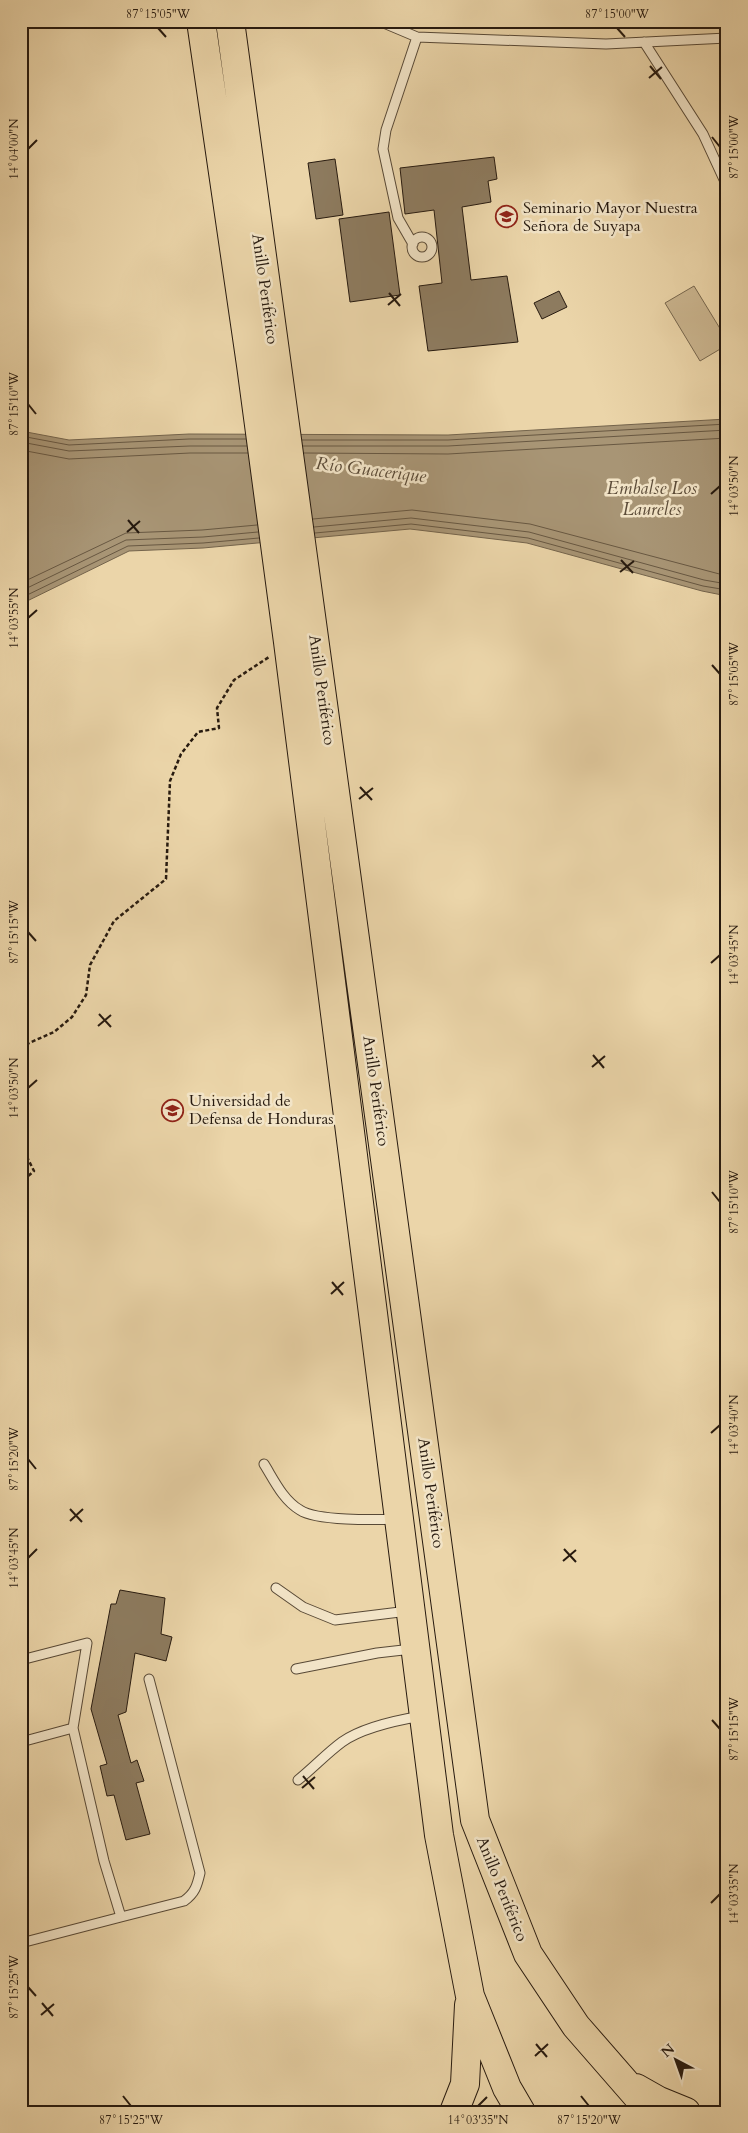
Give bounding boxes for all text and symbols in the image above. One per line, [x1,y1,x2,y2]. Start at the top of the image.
text: 87°15'05"W [126,6,191,22]
text: 87°15'00"W [585,6,650,22]
text: 87°15'00"W [726,114,742,179]
text: 14°04'00"N [6,118,22,179]
place label: Seminario Mayor Nuestra Señora de Suyapa [523,197,698,237]
school or university icon: Seminario Mayor Nuestra Señora de Suyapa [495,205,519,229]
street label: Anillo Periférico [246,232,284,346]
text: 87°15'10"W [6,371,22,436]
water label: Río Guacerique [314,451,429,489]
text: 14°03'50"N [726,455,742,516]
water label: Embalse Los Laureles [607,476,697,522]
text: 14°03'55"N [6,587,22,648]
street label: Anillo Periférico [303,633,341,747]
text: 87°15'05"W [726,641,742,706]
text: 87°15'15"W [6,899,22,964]
text: 14°03'45"N [726,924,742,985]
street label: Anillo Periférico [357,1034,395,1148]
text: 14°03'50"N [6,1057,22,1118]
place label: Universidad de Defensa de Honduras [189,1090,334,1130]
school or university icon: Universidad de Defensa de Honduras [161,1098,185,1122]
text: 87°15'10"W [726,1169,742,1234]
text: 14°03'40"N [726,1394,742,1455]
text: 87°15'20"W [6,1426,22,1491]
street label: Anillo Periférico [412,1436,450,1550]
text: 14°03'45"N [6,1527,22,1588]
text: 87°15'15"W [726,1696,742,1761]
street label: Anillo Periférico [471,1833,533,1945]
text: 14°03'35"N [726,1863,742,1924]
text: 87°15'25"W [6,1954,22,2019]
north arrow [650,2036,700,2086]
text: N [657,2039,679,2062]
text: 87°15'25"W [99,2112,164,2128]
text: 14°03'35"N [448,2112,509,2128]
text: 87°15'20"W [557,2112,622,2128]

